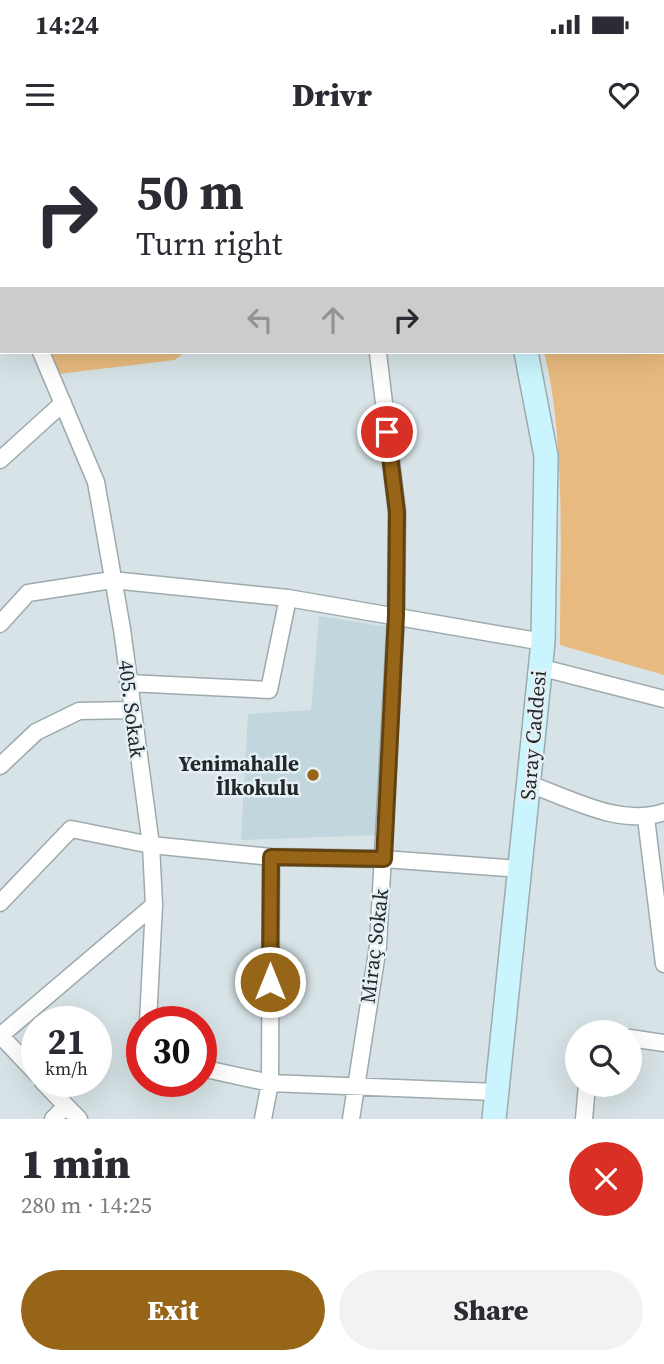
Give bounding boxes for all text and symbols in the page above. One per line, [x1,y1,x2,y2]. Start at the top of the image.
text: 14:24 [35,7,99,43]
text: Drivr [292,73,372,117]
icon: menu [21,76,59,114]
icon: heart [605,76,643,114]
text: 50 m [136,158,244,225]
icon: right [21,168,112,259]
text: Turn right [136,222,282,266]
icon: left [241,301,279,339]
icon: ahead [314,301,352,339]
icon: right [387,301,425,339]
pin [357,402,417,462]
icon: arrive [368,413,406,451]
street label: 405. Sokak [112,658,152,760]
street label: Saray Caddesi [513,669,553,801]
place label: Yenimahalle İlkokulu [179,749,299,802]
marker: Yenimahalle İlkokulu [305,767,321,783]
street label: Miraç Sokak [353,886,395,1005]
position arrow [233,945,307,1019]
speed limit sign: 30 [126,1006,217,1097]
text: 21 [48,1018,85,1066]
map controls [565,1020,642,1097]
button: search [565,1020,642,1097]
text: km/h [45,1056,88,1081]
text: 1 min [21,1134,131,1192]
button: close [569,1142,643,1216]
text: 280 m · 14:25 [21,1189,152,1221]
button: Exit [21,1270,325,1350]
button: Share [339,1270,643,1350]

